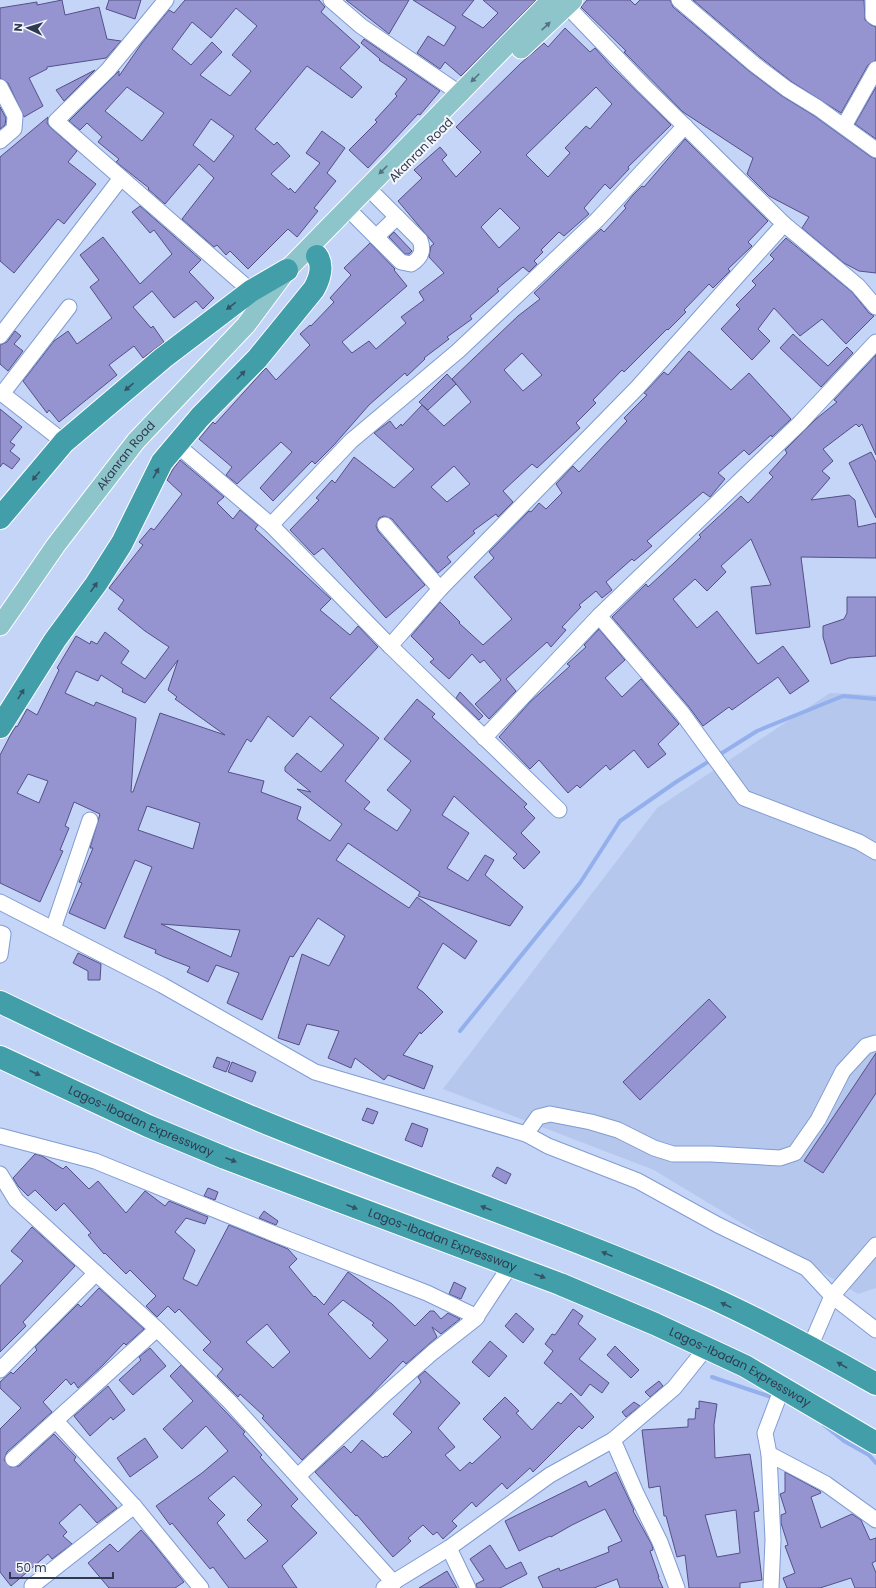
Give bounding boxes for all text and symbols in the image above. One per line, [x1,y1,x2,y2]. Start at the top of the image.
north arrow [8,8,48,48]
one-way arrow [541,21,551,31]
text: N [10,23,26,32]
one-way arrow [470,73,480,83]
street label: Akanran Road [385,114,457,186]
one-way arrow [379,165,388,175]
one-way arrow [226,301,236,309]
one-way arrow [236,370,246,380]
one-way arrow [124,382,135,391]
street label: Akanran Road [92,417,159,494]
one-way arrow [153,467,160,479]
one-way arrow [31,471,40,481]
one-way arrow [90,581,98,592]
one-way arrow [17,689,25,699]
one-way arrow [30,1070,41,1076]
street label: Lagos-Ibadan Expressway [66,1081,217,1161]
one-way arrow [225,1157,236,1163]
one-way arrow [347,1204,359,1210]
street label: Lagos-Ibadan Expressway [366,1204,520,1275]
one-way arrow [479,1204,491,1210]
one-way arrow [601,1250,613,1256]
one-way arrow [534,1274,546,1280]
one-way arrow [721,1302,732,1309]
street label: Lagos-Ibadan Expressway [667,1323,814,1411]
one-way arrow [836,1361,848,1368]
scale bar [10,1554,113,1580]
text: 50 m [16,1559,47,1576]

